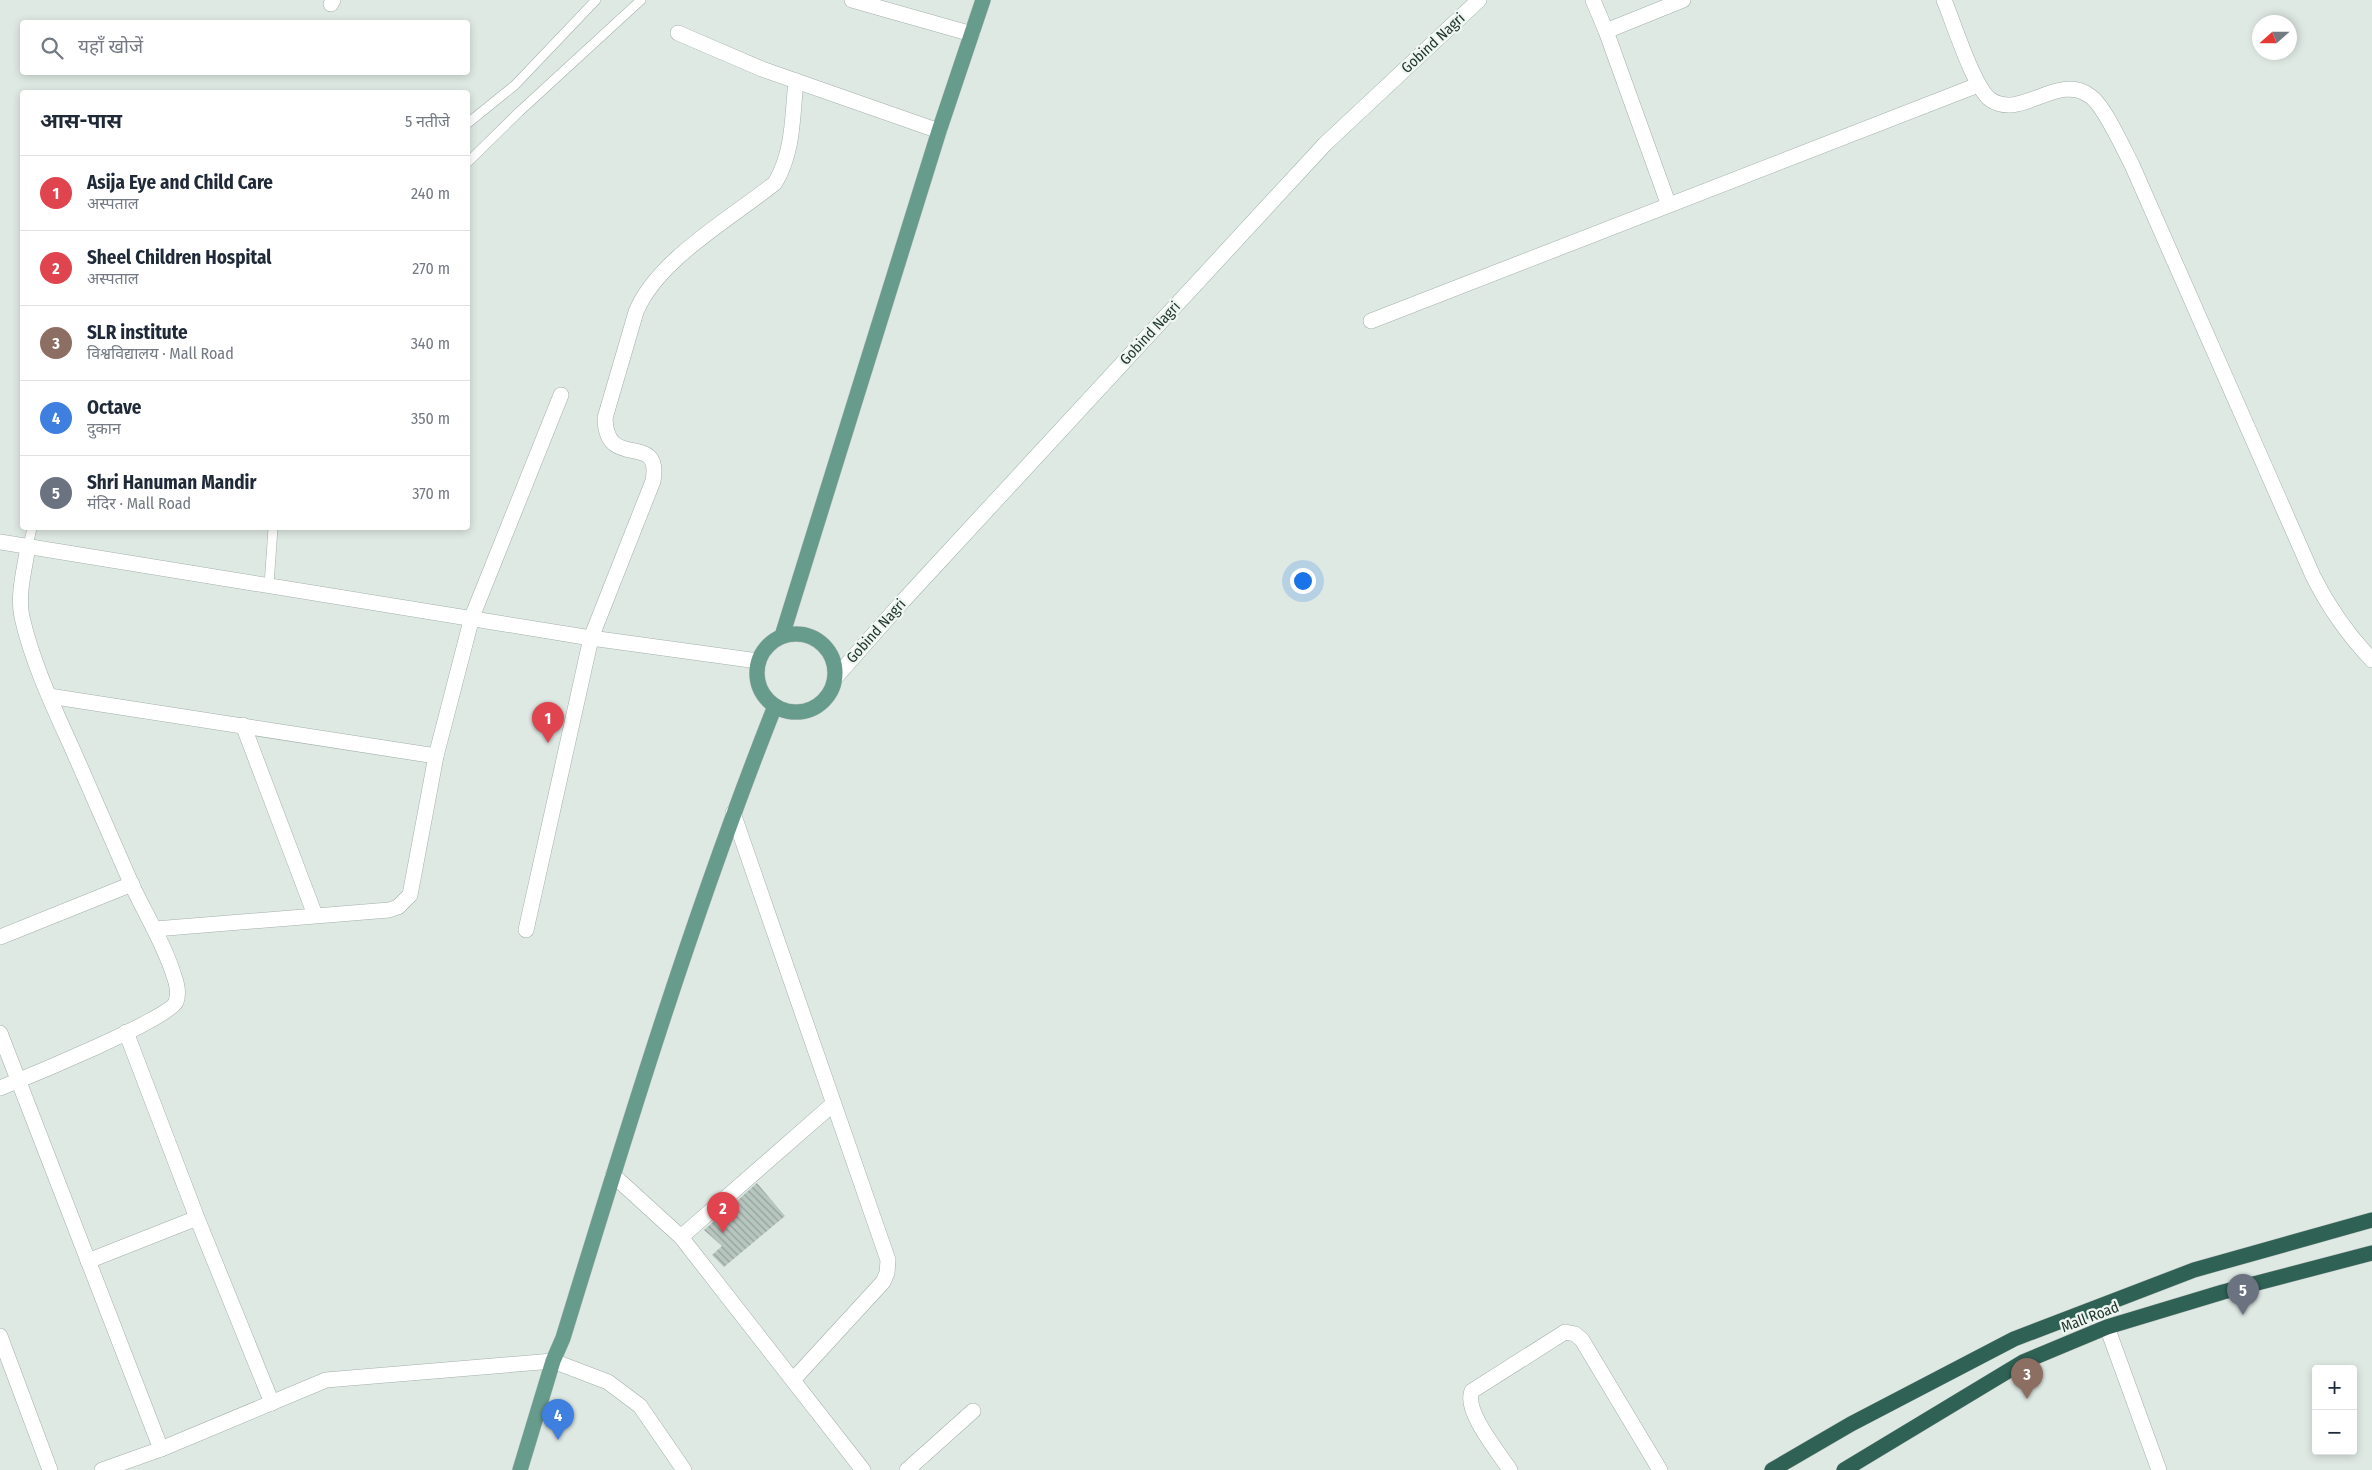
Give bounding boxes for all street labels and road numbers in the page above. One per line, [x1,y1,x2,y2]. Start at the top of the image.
street label: Gobind Nagri [1398,9,1468,77]
street label: Gobind Nagri [1116,298,1184,368]
street label: Gobind Nagri [843,595,909,667]
street label: Mall Road [2059,1298,2121,1336]

